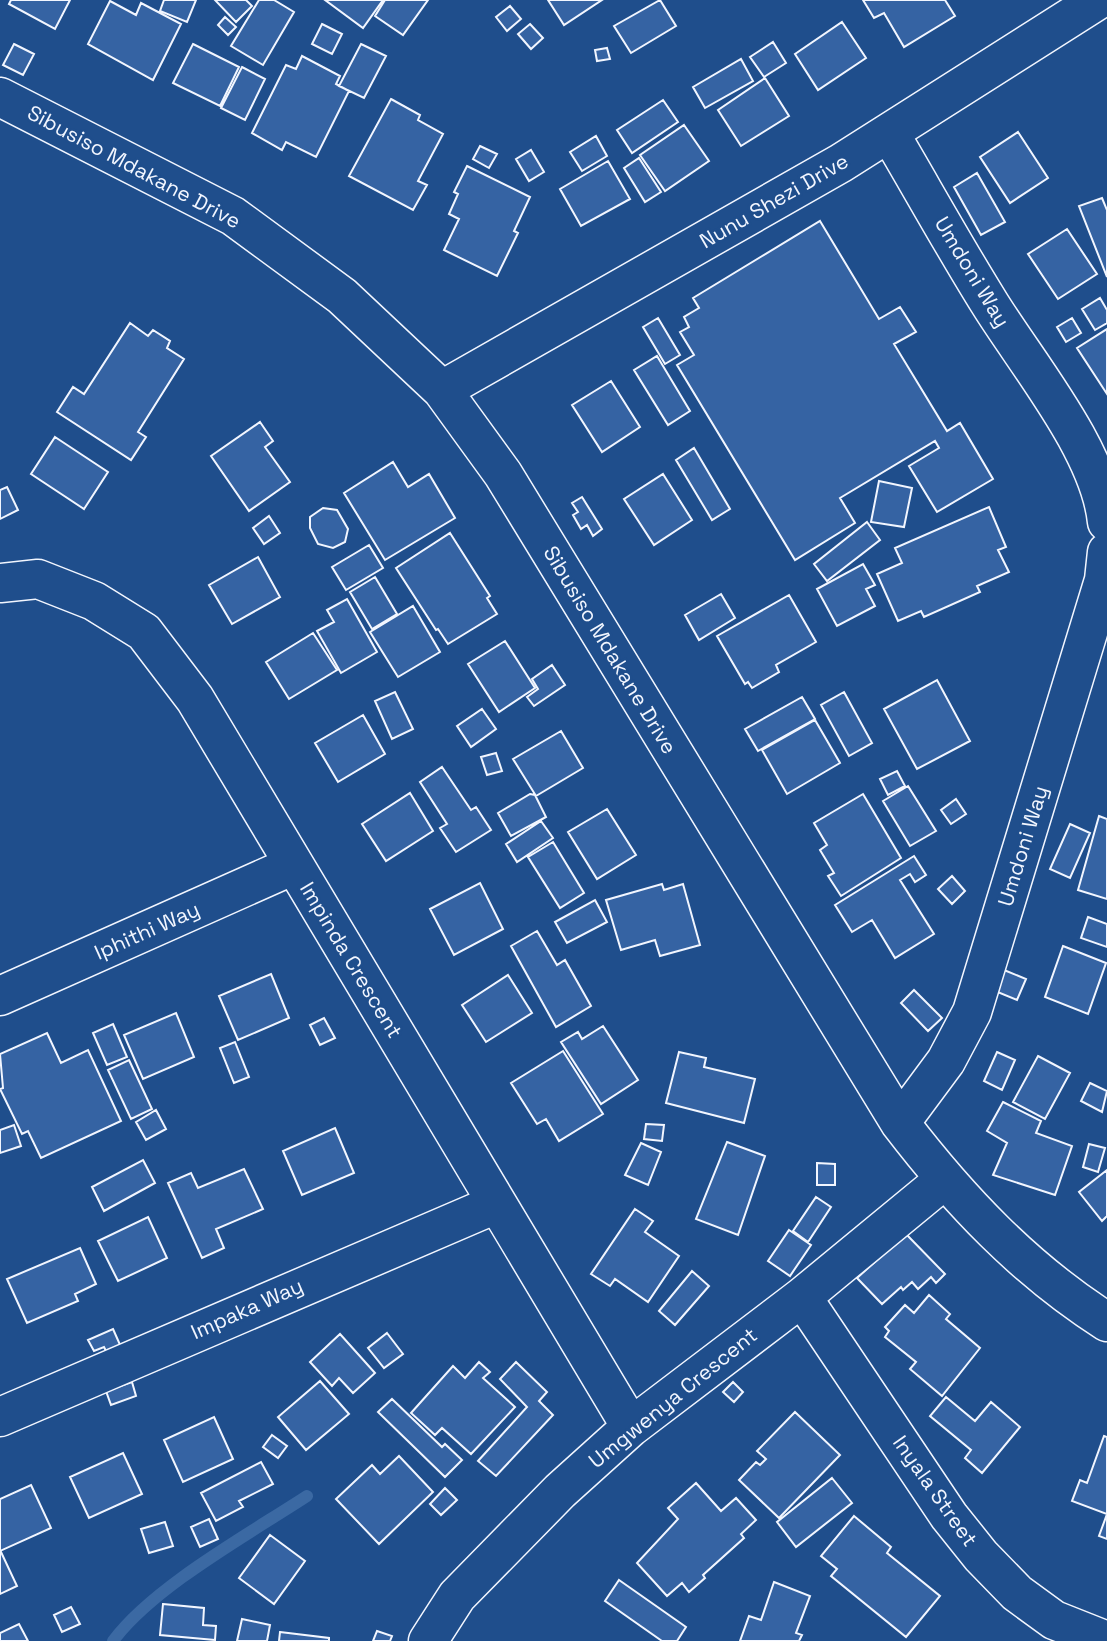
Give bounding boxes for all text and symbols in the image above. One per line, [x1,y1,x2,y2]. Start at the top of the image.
street label: Sibusiso Mdakane Drive [23,99,246,234]
street label: Nunu Shezi Drive [695,147,853,254]
street label: Umdoni Way [929,211,1016,332]
street label: Sibusiso Mdakane Drive [538,541,683,759]
street label: Umdoni Way [991,782,1054,909]
street label: Impinda Crescent [294,877,409,1043]
street label: Iphithi Way [90,895,204,966]
street label: Impaka Way [187,1272,307,1345]
street label: Umgwenya Crescent [583,1321,763,1474]
street label: Inyala Street [887,1430,984,1552]

